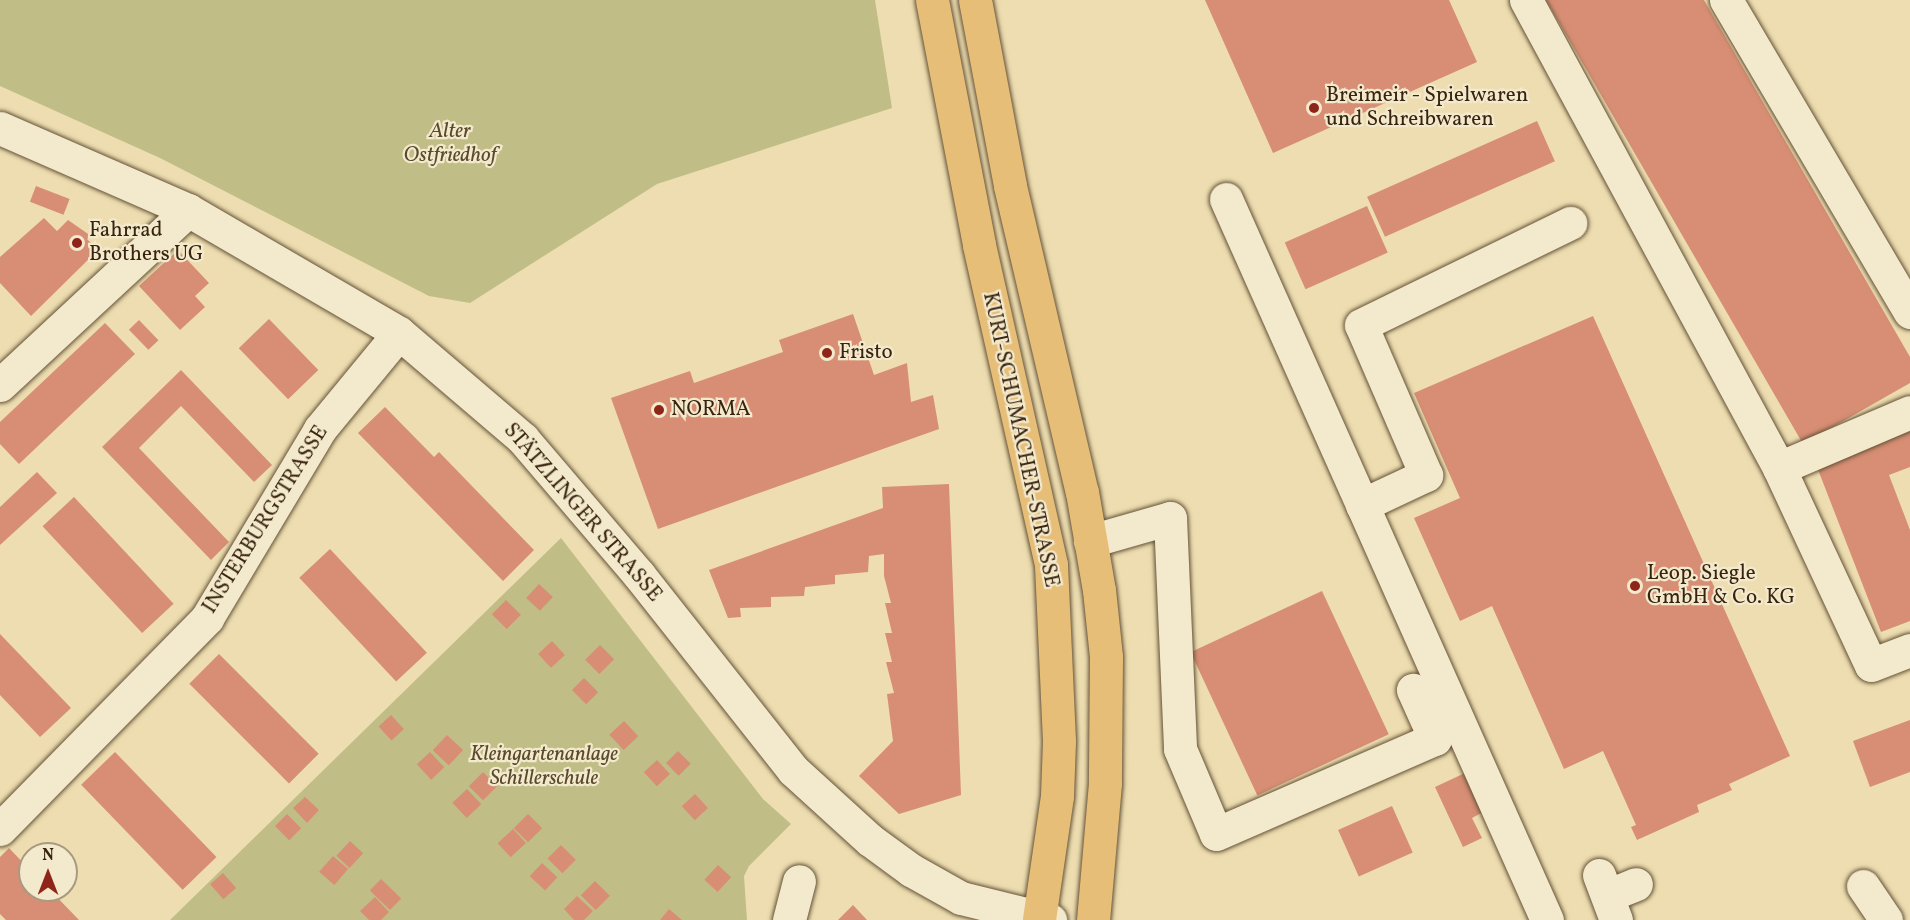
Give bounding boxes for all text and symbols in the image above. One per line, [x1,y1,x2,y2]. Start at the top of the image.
place label: Breimeir - Spielwaren und Schreibwaren [1326,83,1529,133]
marker: Breimeir - Spielwaren und Schreibwaren [1307,101,1321,115]
park label: Alter Ostfriedhof [403,119,497,169]
place label: Fahrrad Brothers UG [89,218,203,268]
marker: Fahrrad Brothers UG [70,236,84,250]
street label: KURT-SCHUMACHER-STRASSE [976,290,1064,590]
place label: Fristo [839,340,893,366]
marker: Fristo [820,346,834,360]
place label: NORMA [671,397,751,423]
marker: NORMA [652,403,666,417]
street label: STÄTZLINGER STRASSE [498,418,666,608]
street label: INSTERBURGSTRASSE [198,421,334,619]
place label: Leop. Siegle GmbH & Co. KG [1647,561,1795,611]
marker: Leop. Siegle GmbH & Co. KG [1628,579,1642,593]
park label: Kleingartenanlage Schillerschule [470,742,618,792]
north arrow [18,842,78,902]
text: N [42,845,54,867]

